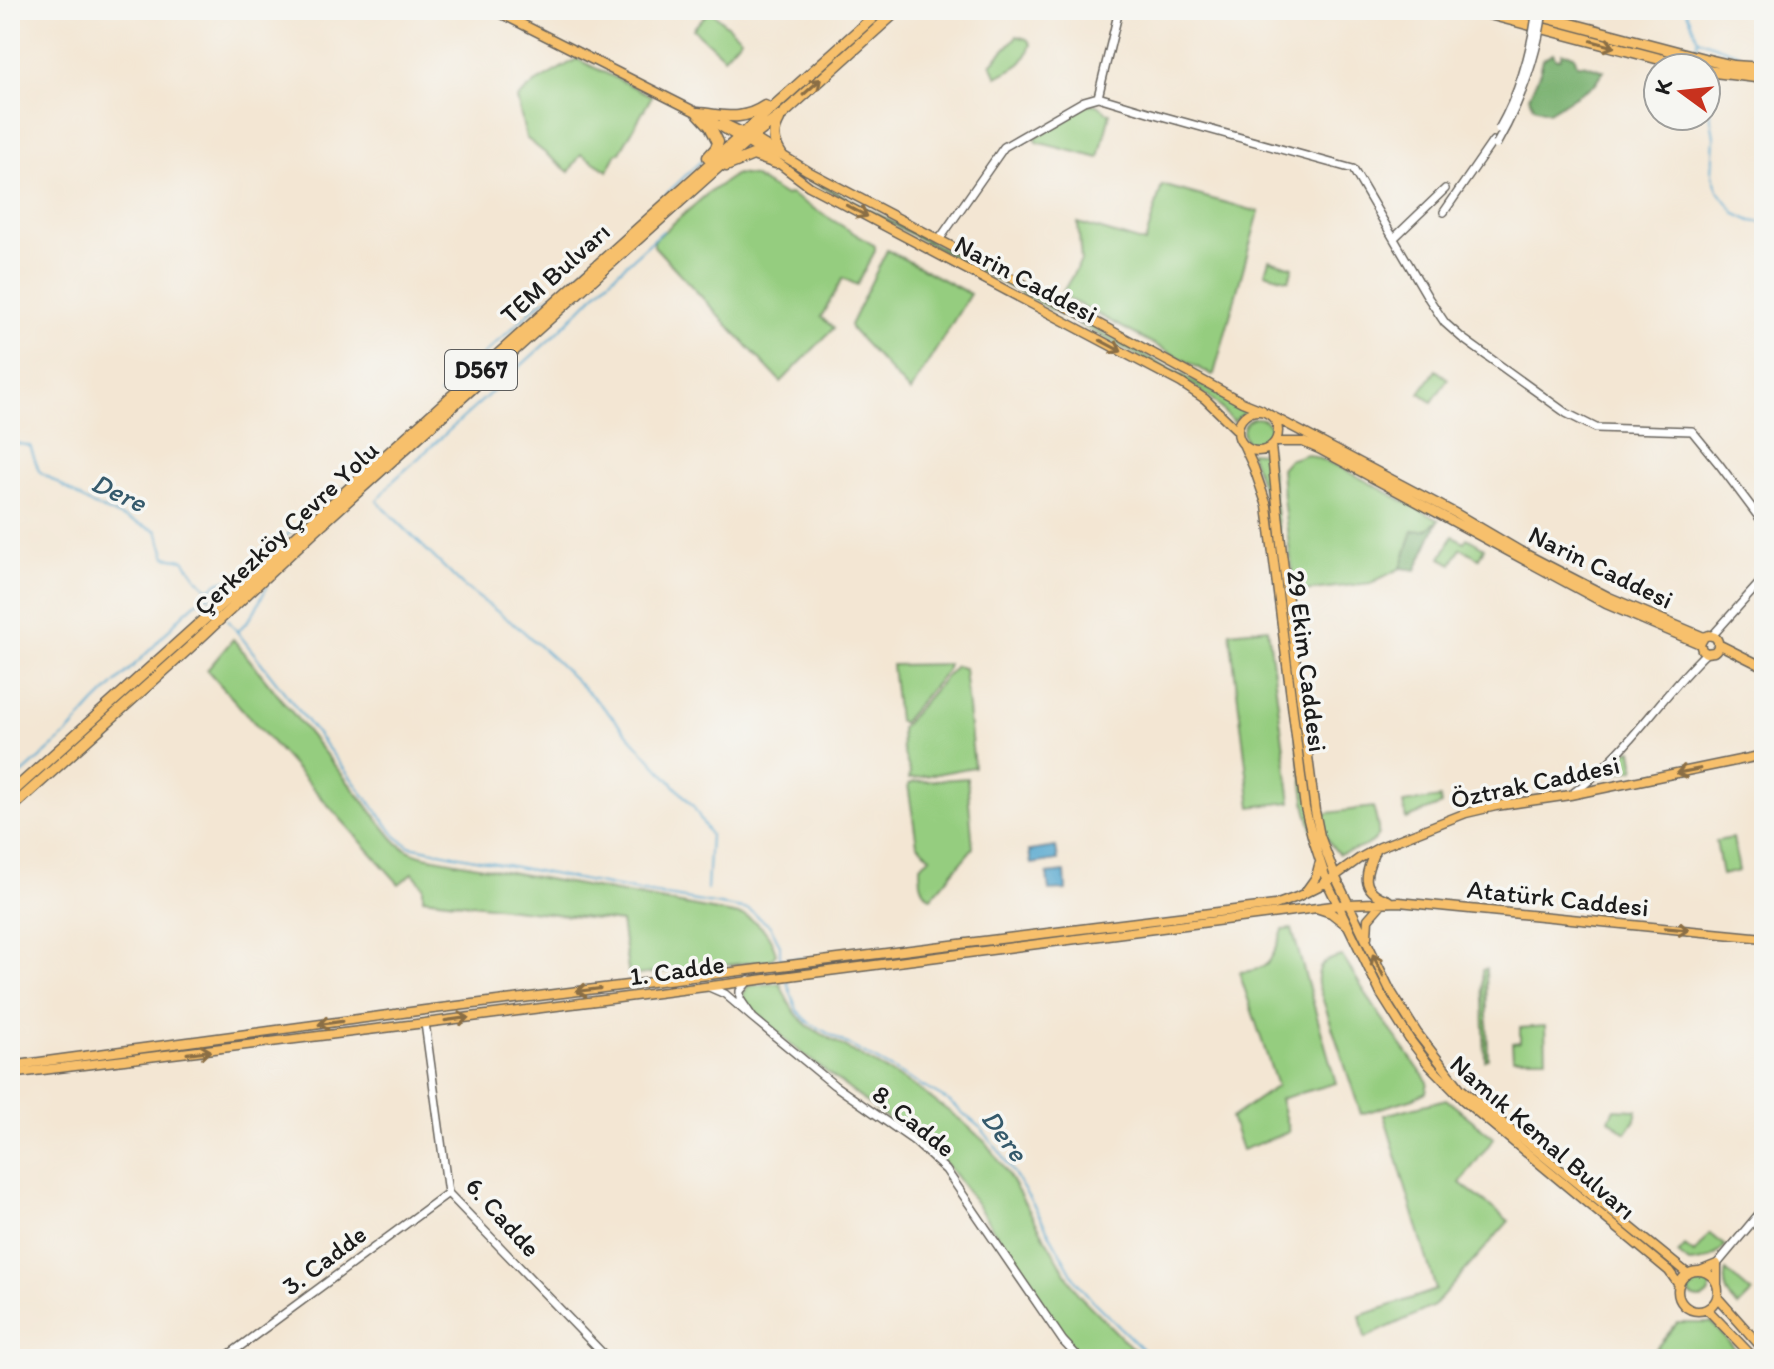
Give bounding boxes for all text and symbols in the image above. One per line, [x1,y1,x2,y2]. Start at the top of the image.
one-way arrow [1590,38,1616,53]
north arrow [1642,52,1722,132]
text: K [1648,76,1678,97]
one-way arrow [802,79,822,97]
one-way arrow [845,203,868,219]
street label: TEM Bulvarı [494,215,616,331]
street label: Narin Caddesi [949,228,1103,330]
one-way arrow [1099,339,1122,355]
road number: D567 [445,350,517,390]
street label: Çerkezköy Çevre Yolu [187,434,385,622]
water label: Dere [86,465,153,520]
street label: Narin Caddesi [1523,518,1679,616]
street label: 29 Ekim Caddesi [1280,568,1334,754]
street label: Öztrak Caddesi [1447,748,1623,816]
one-way arrow [1676,765,1701,780]
street label: Atatürk Caddesi [1466,873,1650,923]
one-way arrow [1663,922,1690,937]
street label: 1. Cadde [628,948,726,992]
one-way arrow [1370,954,1385,978]
one-way arrow [576,983,601,998]
one-way arrow [443,1011,469,1026]
one-way arrow [318,1016,343,1031]
one-way arrow [185,1044,212,1059]
street label: Namık Kemal Bulvarı [1444,1048,1642,1226]
street label: 8. Cadde [866,1078,962,1164]
water label: Dere [974,1102,1037,1169]
street label: 6. Cadde [459,1170,547,1264]
street label: 3. Cadde [276,1218,372,1302]

